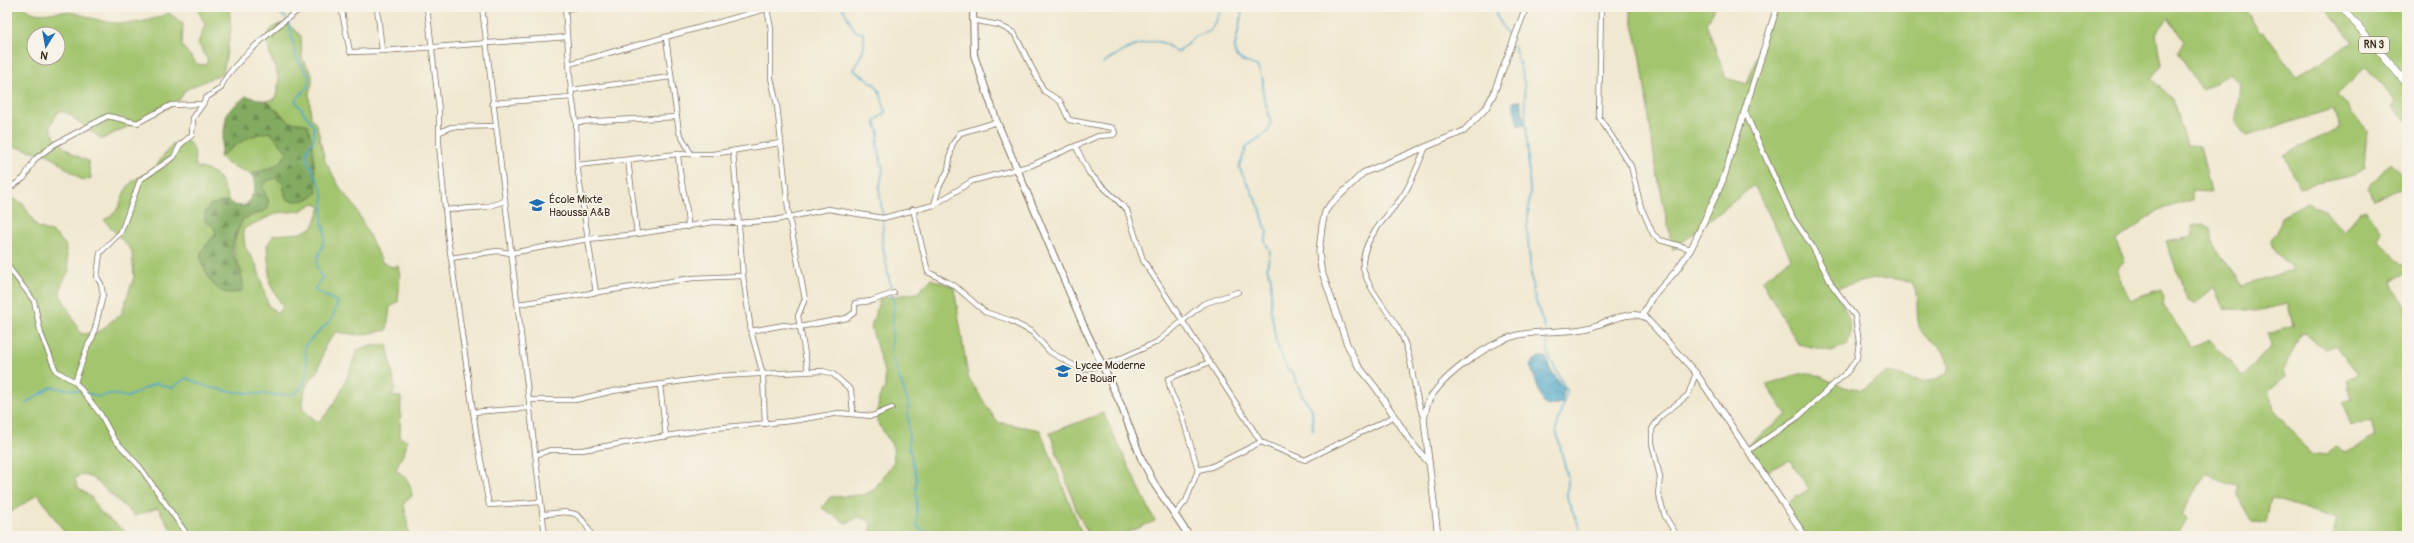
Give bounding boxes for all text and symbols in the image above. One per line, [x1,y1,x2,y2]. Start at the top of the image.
north arrow [26,26,66,66]
road number: RN 3 [2359,37,2389,53]
text: N [39,48,49,62]
place label: École Mixte Haoussa A&B [549,193,610,219]
school or university icon: École Mixte Haoussa A&B [528,196,546,214]
place label: Lycee Moderne De Bouar [1075,359,1146,385]
school or university icon: Lycee Moderne De Bouar [1054,362,1072,380]

